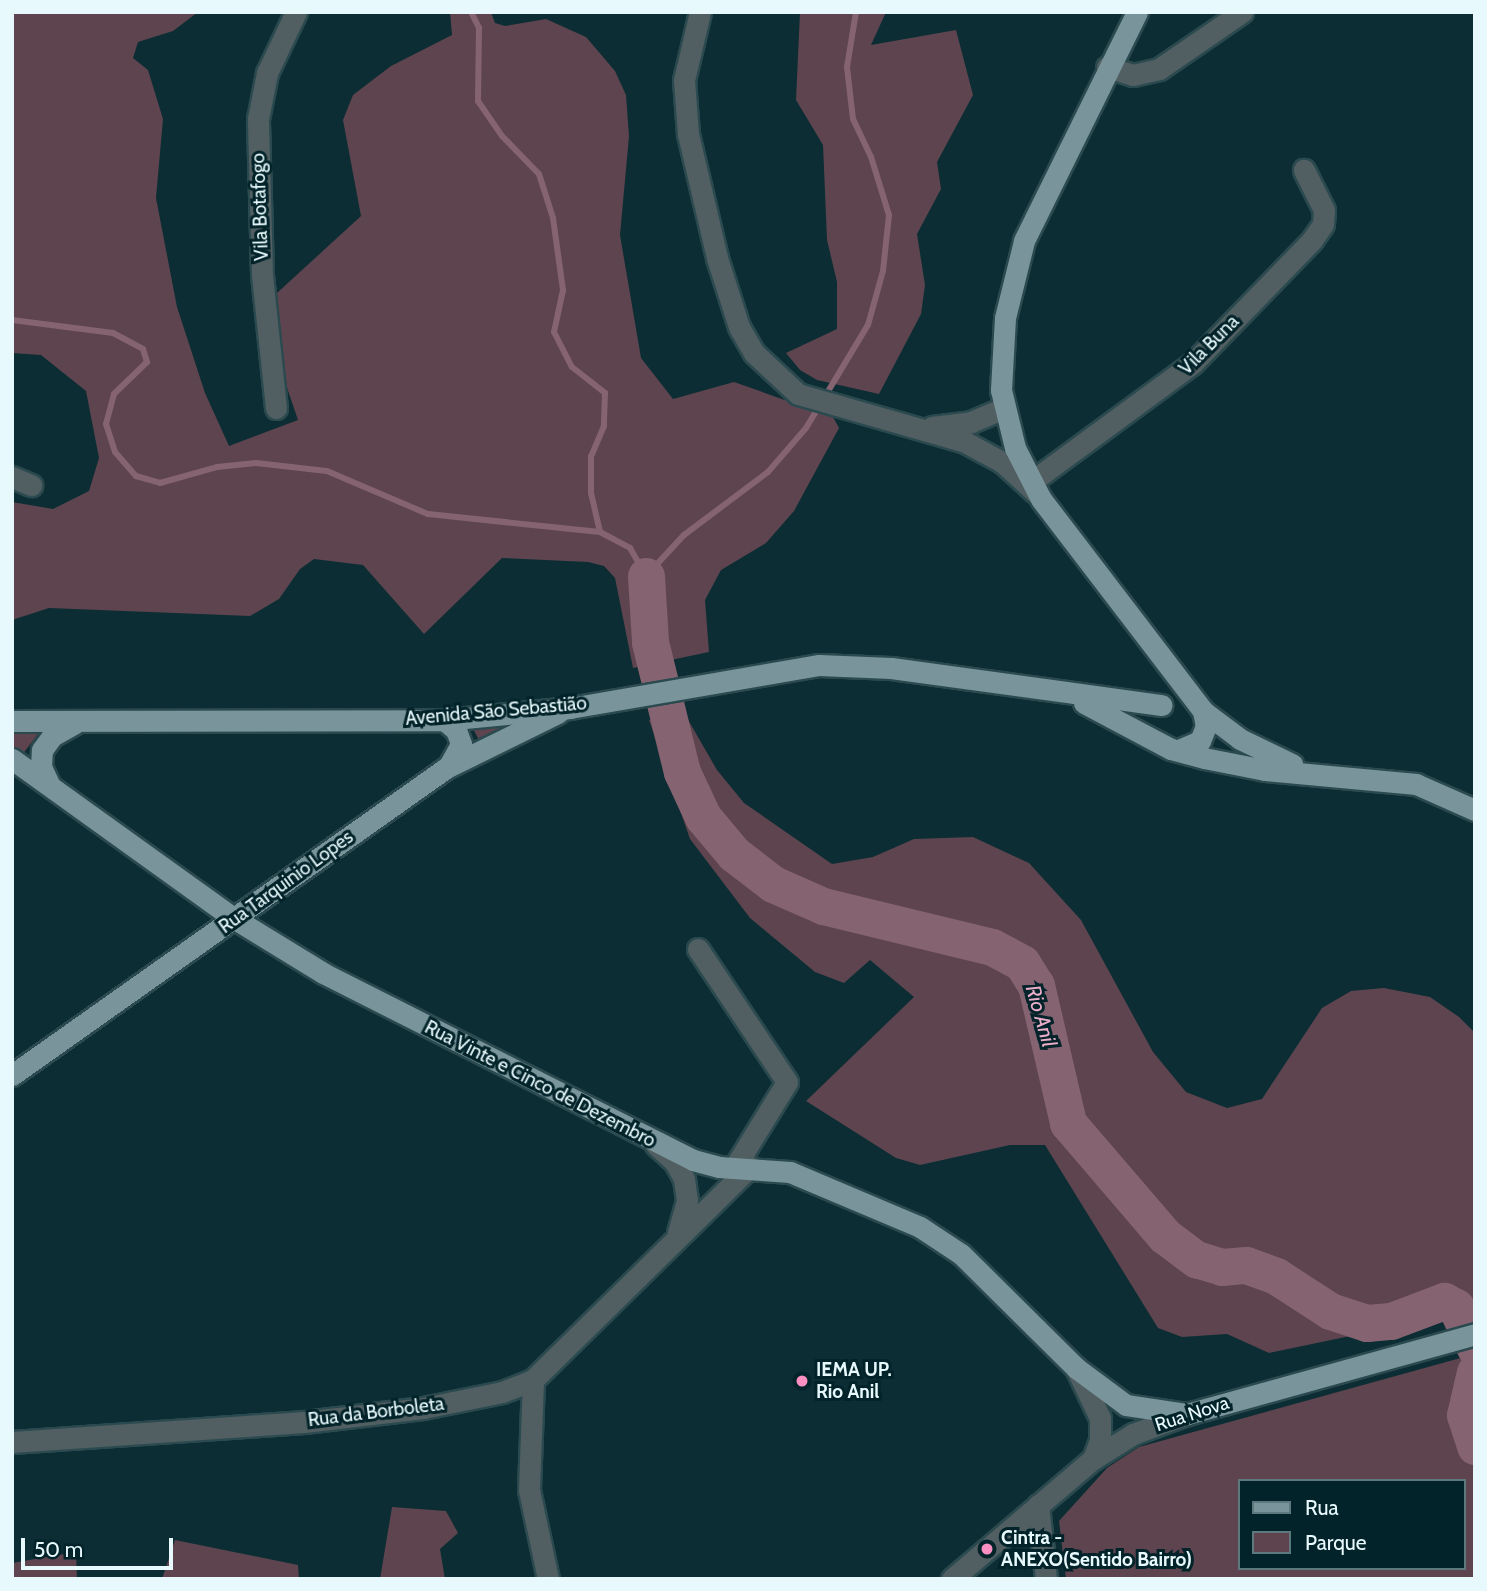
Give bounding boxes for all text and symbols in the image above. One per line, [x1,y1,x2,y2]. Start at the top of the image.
street label: Vila Botafogo [247,153,273,261]
street label: Vila Buna [1174,310,1244,380]
street label: Avenida São Sebastião [404,692,588,730]
street label: Rua Tarquinio Lopes [214,826,358,938]
water label: Rio Anil [1020,982,1062,1050]
street label: Rua Vinte e Cinco de Dezembro [421,1016,659,1152]
place label: IEMA UP. Rio Anil [816,1359,892,1403]
marker: IEMA UP. Rio Anil [794,1373,810,1389]
street label: Rua Nova [1152,1391,1232,1437]
street label: Rua da Borboleta [307,1392,445,1432]
legend [1238,1479,1466,1570]
text: Rua [1305,1495,1339,1520]
scale bar [24,1524,177,1568]
place label: Cintra - ANEXO(Sentido Bairro) [1001,1527,1192,1571]
text: Parque [1305,1530,1367,1555]
text: 50 m [34,1537,83,1562]
marker: Cintra - ANEXO(Sentido Bairro) [979,1541,995,1557]

